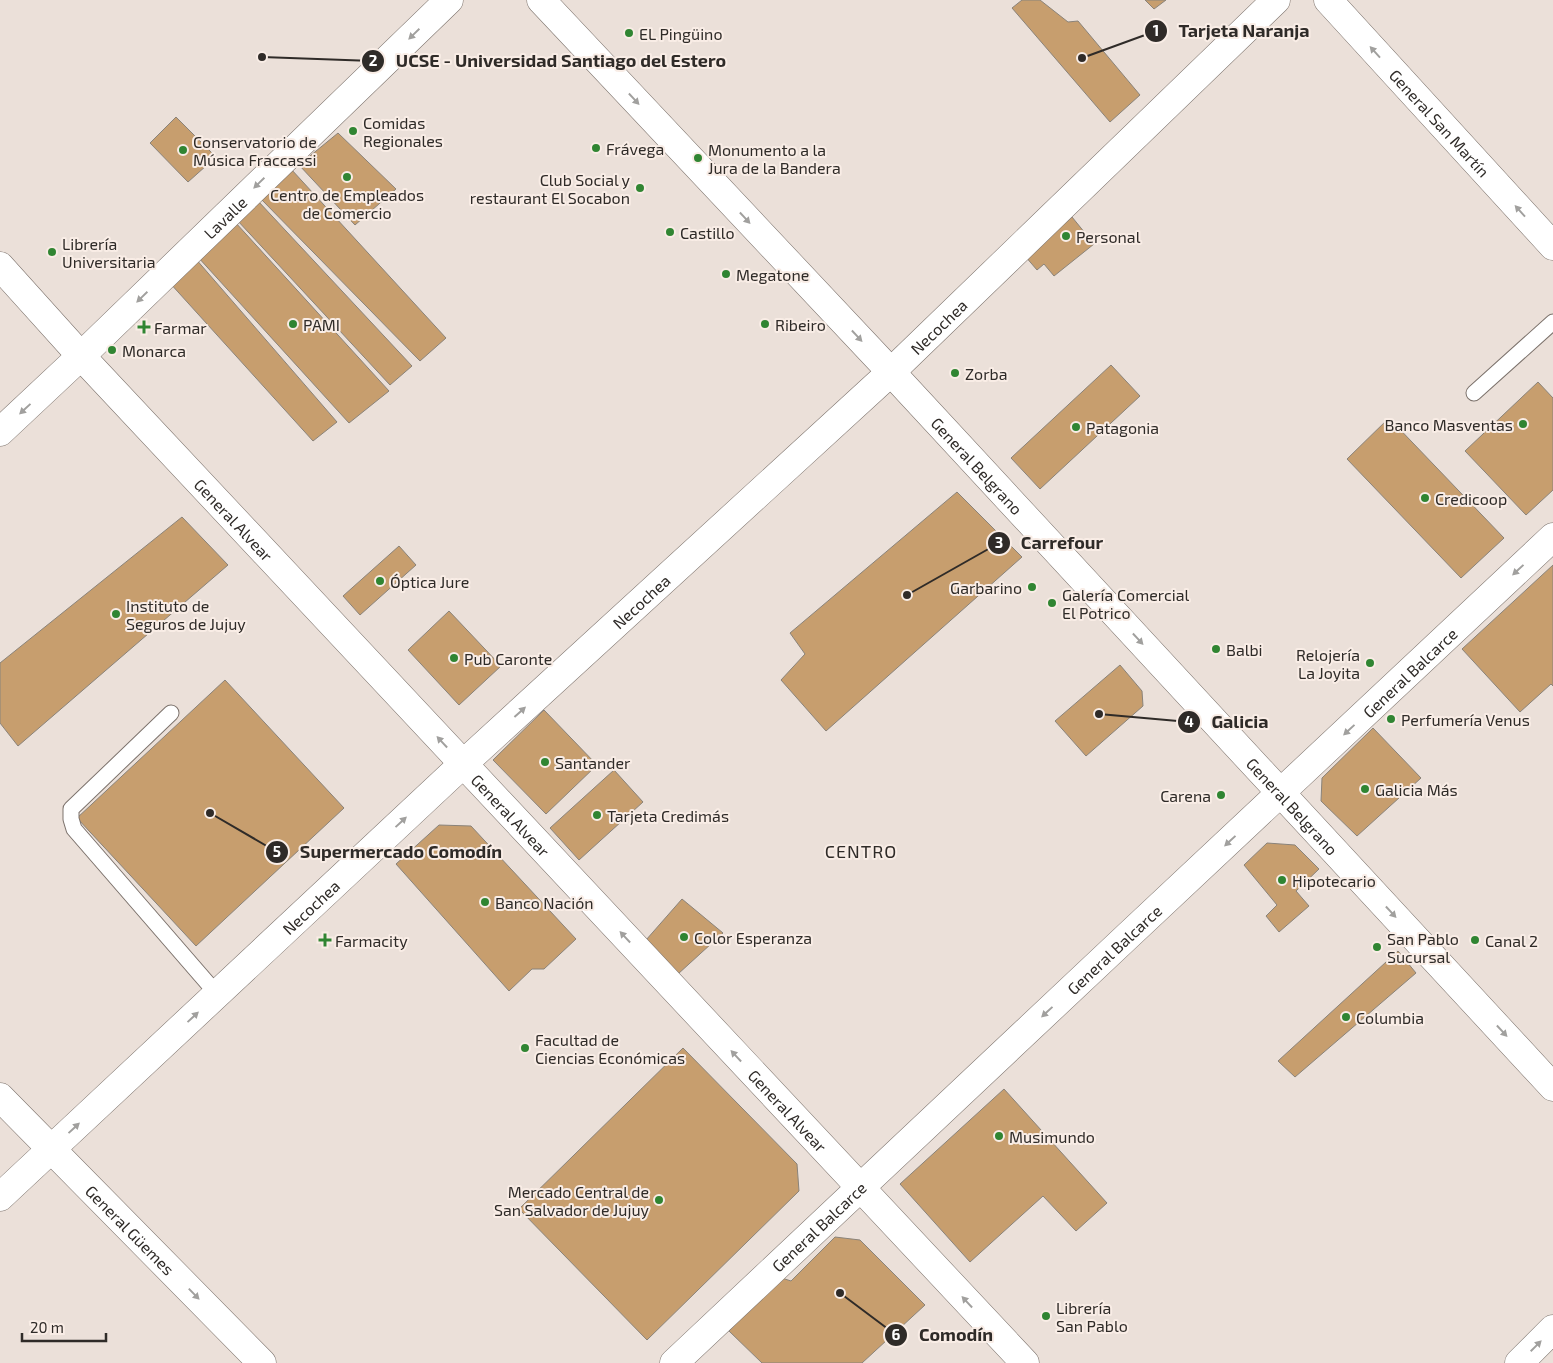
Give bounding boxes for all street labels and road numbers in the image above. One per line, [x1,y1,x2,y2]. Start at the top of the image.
street label: General San Martín [1386,65,1494,180]
street label: Lavalle [199,192,250,242]
street label: Necochea [906,295,970,358]
street label: General Belgrano [928,413,1027,518]
street label: General Alvear [191,474,278,565]
street label: Necochea [608,570,673,632]
street label: General Balcarce [1358,623,1461,721]
street label: General Belgrano [1243,753,1342,858]
street label: General Alvear [468,770,555,860]
street label: Necochea [278,875,343,938]
street label: General Balcarce [1063,900,1165,998]
street label: General Alvear [745,1065,832,1156]
street label: General Balcarce [767,1177,869,1275]
street label: General Güemes [82,1181,179,1278]

